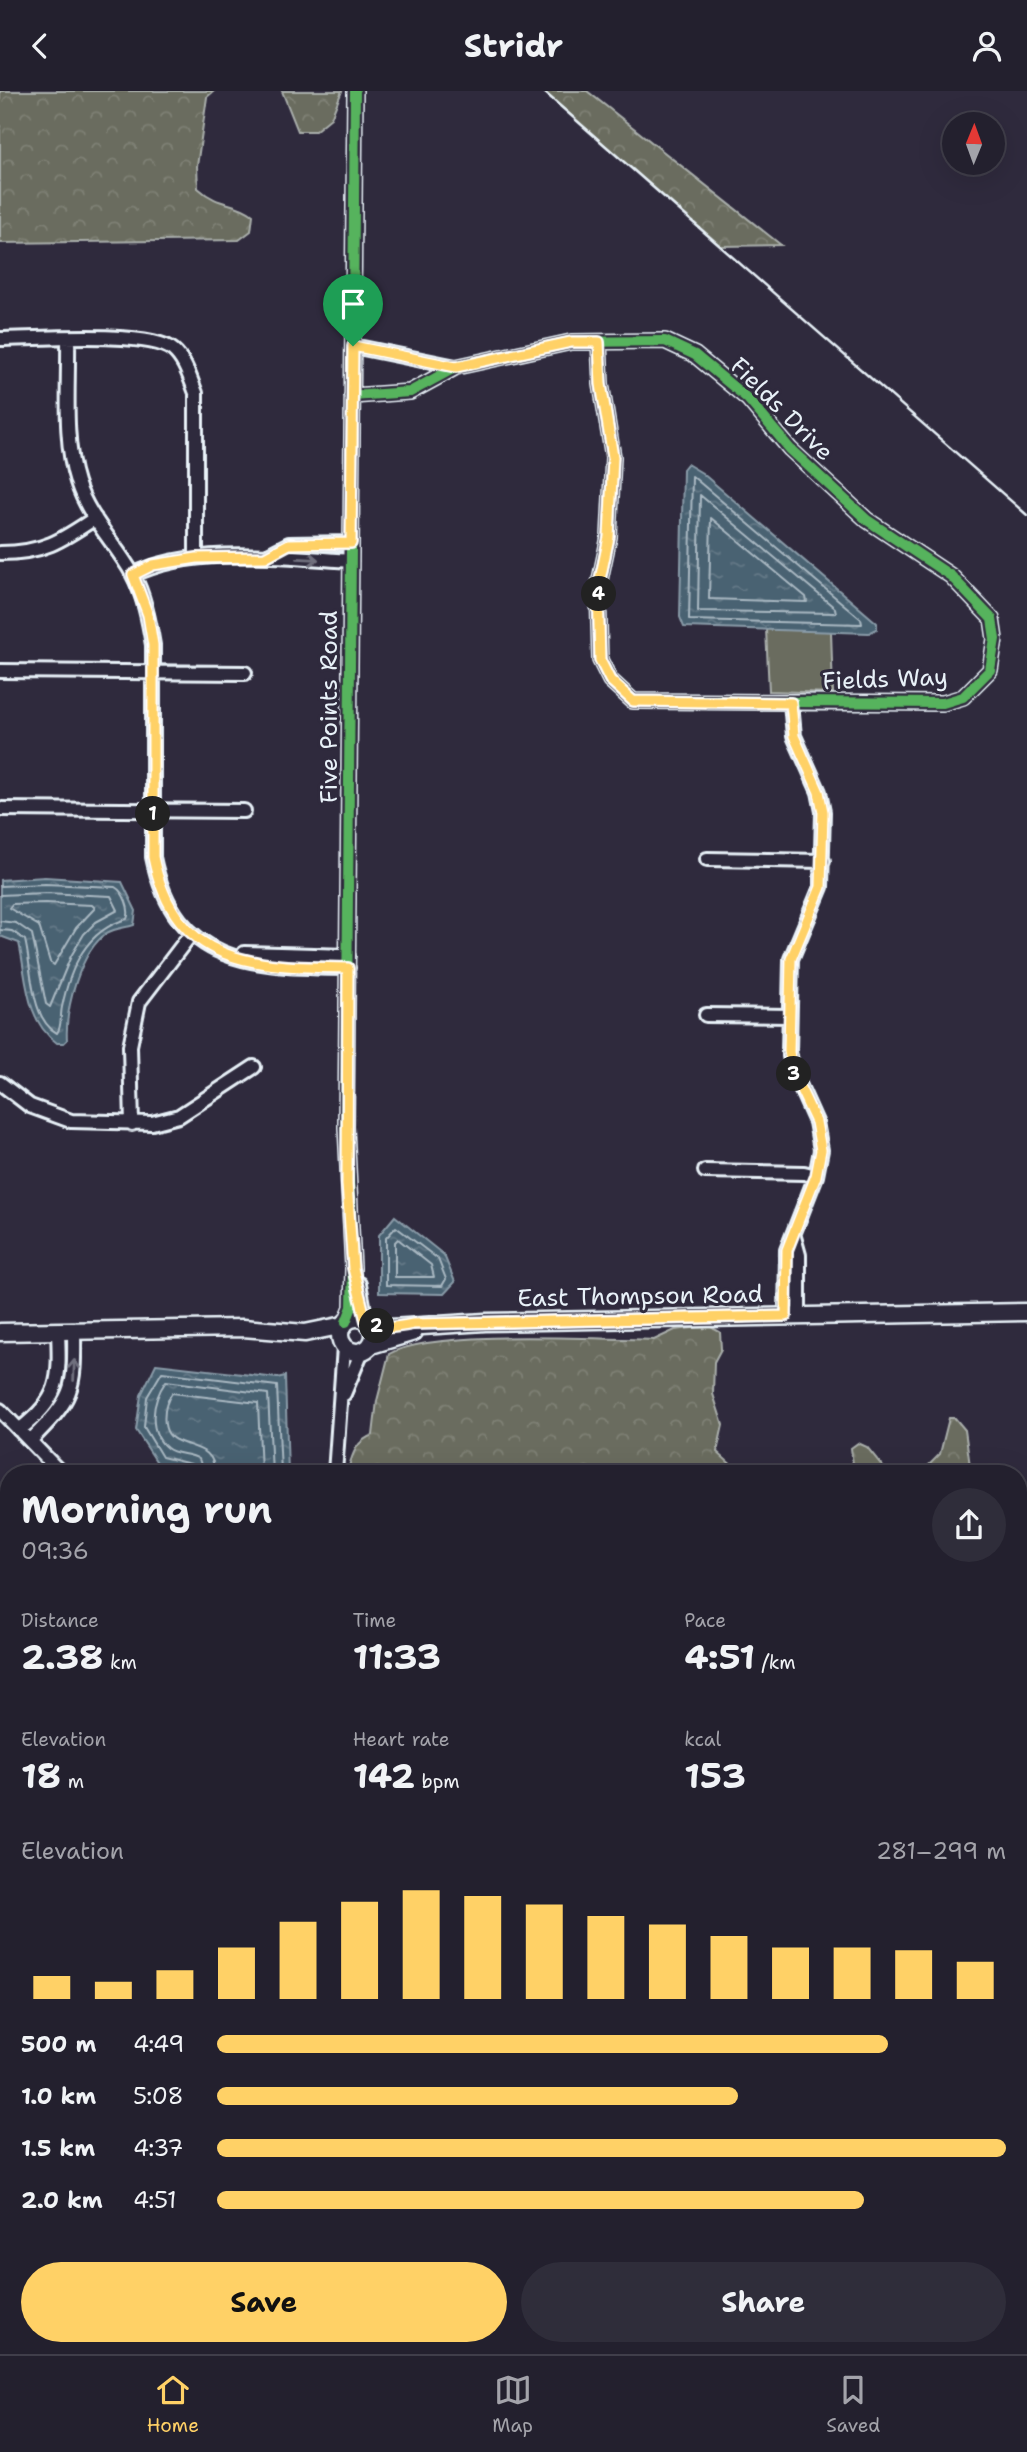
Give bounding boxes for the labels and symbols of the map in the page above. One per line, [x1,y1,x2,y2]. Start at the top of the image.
north arrow [942,112,1004,175]
pin [323,274,383,346]
street label: Fields Drive [723,350,841,468]
one-way arrow [296,552,319,565]
pin: 4 [582,577,616,611]
street label: Five Points Road [313,610,345,804]
street label: Fields Way [822,661,948,697]
pin: 1 [136,797,170,831]
pin: 3 [776,1056,812,1091]
street label: East Thompson Road [517,1278,763,1314]
pin: 2 [360,1309,394,1343]
one-way arrow [68,1358,81,1381]

